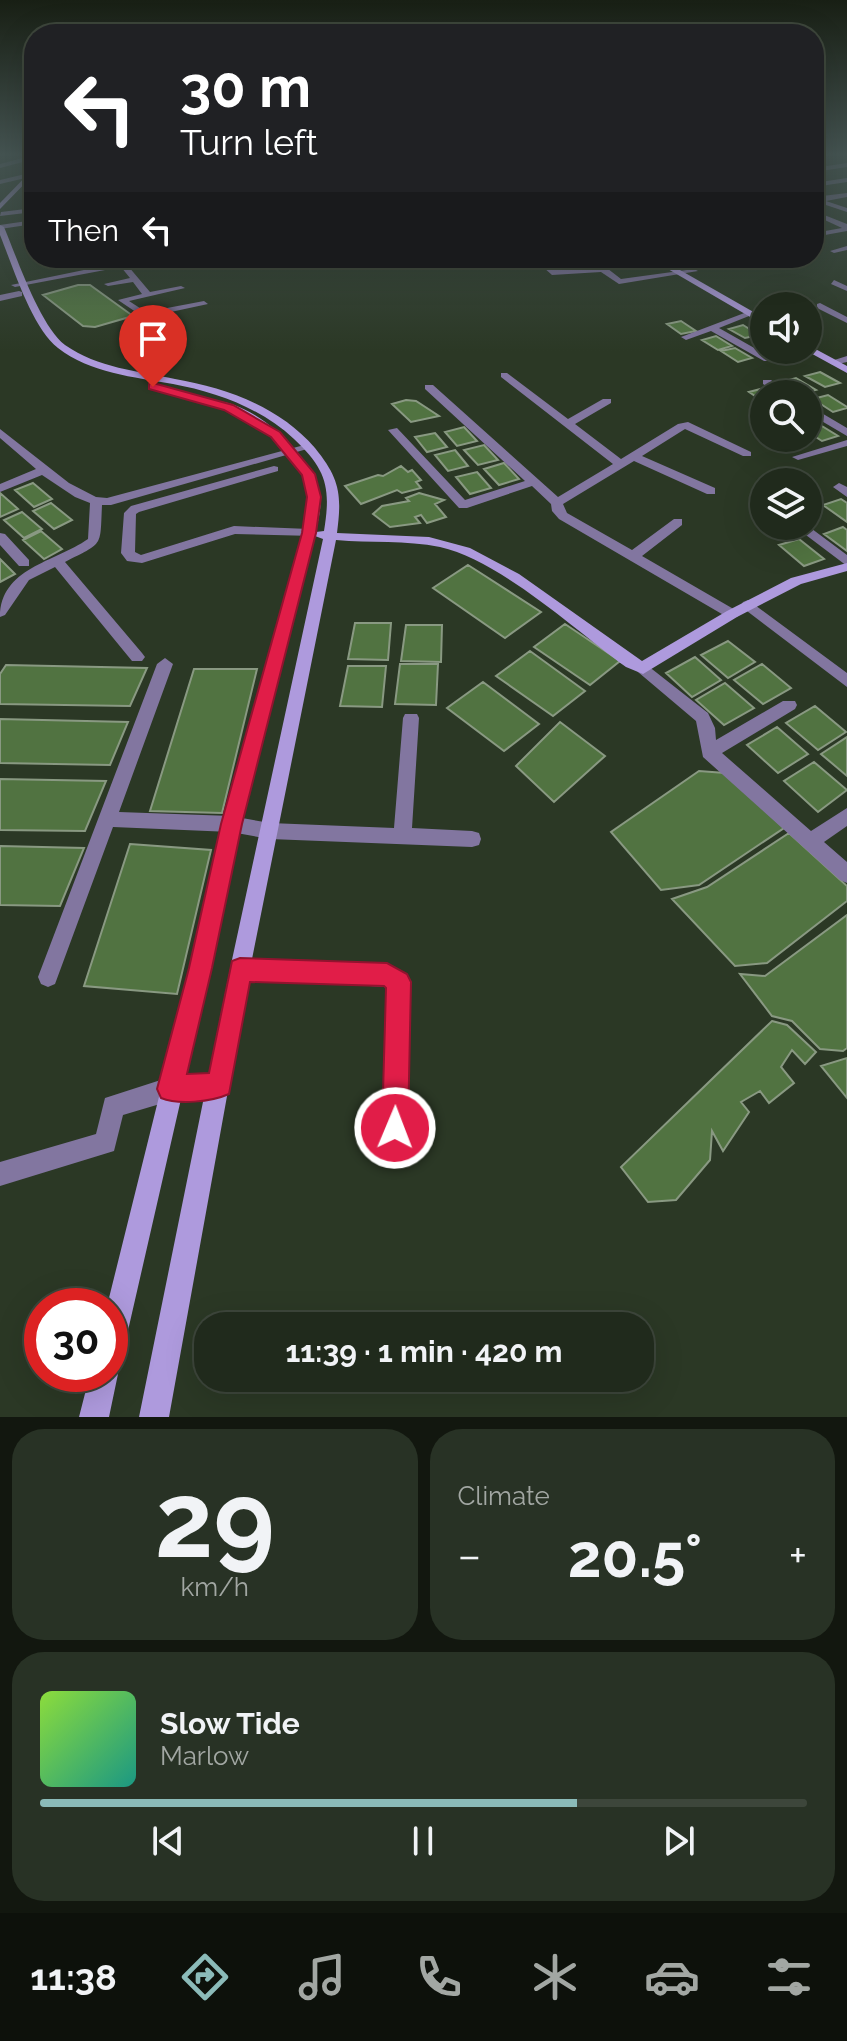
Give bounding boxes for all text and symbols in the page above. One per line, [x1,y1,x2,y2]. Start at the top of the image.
text: 30 m [180,54,311,120]
icon: left [48,56,152,160]
text: Turn left [180,121,318,163]
icon: left [135,208,179,252]
text: Then [48,213,119,248]
map controls [750,292,822,540]
button: sound [750,292,822,364]
pin [119,305,187,387]
icon: arrive [131,317,175,361]
button: search [750,380,822,452]
button: layers [750,468,822,540]
position arrow [353,1086,437,1170]
speed limit sign: 30 [24,1288,128,1392]
text: 11:39 · 1 min · 420 m [285,1334,563,1369]
text: 29 [155,1459,275,1581]
text: Climate [458,1481,550,1511]
text: 20.5° [568,1521,702,1591]
text: − [458,1530,481,1581]
text: + [789,1530,807,1581]
text: km/h [180,1572,249,1602]
text: Slow Tide [160,1706,300,1741]
text: Marlow [160,1741,249,1771]
icon: previous [146,1819,190,1863]
icon: pause [401,1819,445,1863]
icon: next [657,1819,701,1863]
icon: directions [177,1949,233,2005]
icon: music [294,1949,350,2005]
icon: phone [411,1949,467,2005]
icon: climate [527,1949,583,2005]
icon: car [644,1949,700,2005]
icon: filters [761,1949,817,2005]
text: 11:38 [30,1956,117,1998]

